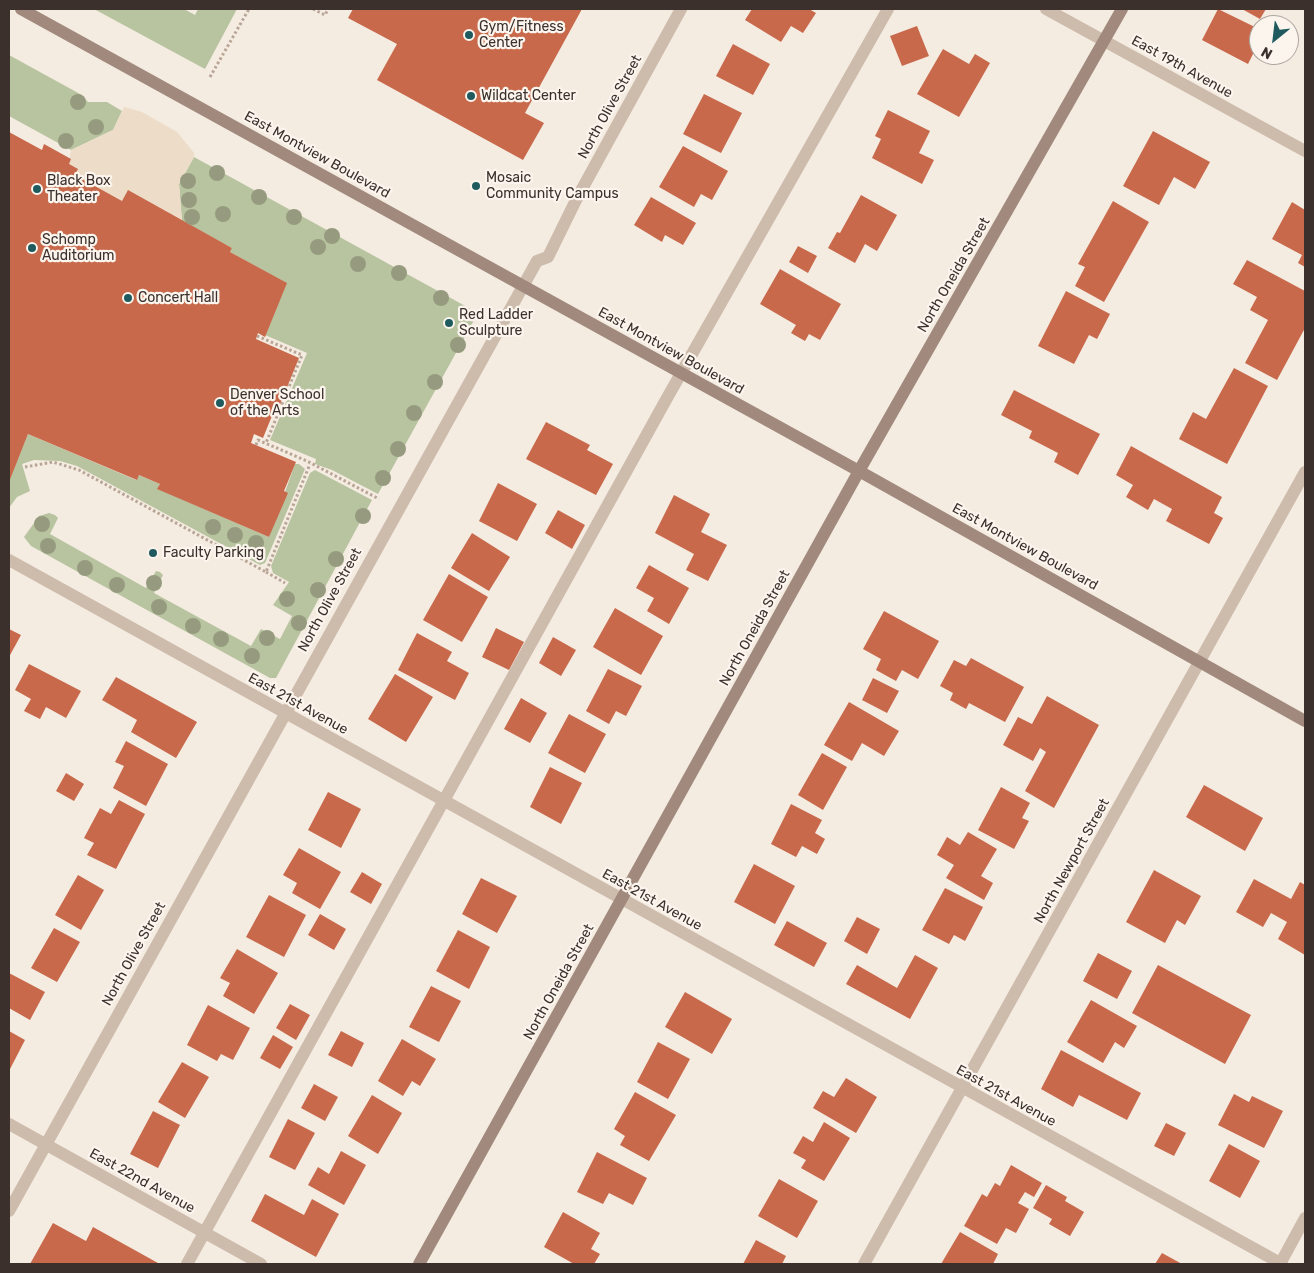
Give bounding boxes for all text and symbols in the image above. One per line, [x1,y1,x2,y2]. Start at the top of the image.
north arrow [1249,15,1299,65]
place label: Gym/Fitness Center [479,19,564,52]
marker: Gym/Fitness Center [463,29,475,41]
street label: East 19th Avenue [1129,32,1235,102]
text: N [1258,43,1276,63]
street label: North Olive Street [575,52,645,162]
place label: Wildcat Center [481,88,576,104]
marker: Wildcat Center [465,90,477,102]
street label: East Montview Boulevard [241,108,393,202]
place label: Mosaic Community Campus [486,170,619,202]
place label: Black Box Theater [47,173,111,206]
marker: Mosaic Community Campus [470,180,482,192]
marker: Black Box Theater [31,183,43,195]
street label: North Oneida Street [914,215,994,335]
place label: Schomp Auditorium [42,232,115,264]
marker: Schomp Auditorium [26,242,38,254]
place label: Concert Hall [138,290,218,306]
marker: Concert Hall [122,292,134,304]
street label: East Montview Boulevard [595,304,747,398]
place label: Red Ladder Sculpture [459,307,533,340]
marker: Red Ladder Sculpture [443,317,455,329]
place label: Denver School of the Arts [230,387,324,420]
marker: Denver School of the Arts [214,397,226,409]
street label: East Montview Boulevard [949,500,1101,594]
place label: Faculty Parking [163,545,264,561]
street label: North Olive Street [295,545,365,655]
marker: Faculty Parking [147,547,159,559]
street label: North Oneida Street [716,567,794,689]
street label: East 21st Avenue [245,670,351,738]
street label: North Newport Street [1031,796,1113,926]
street label: East 21st Avenue [599,866,705,934]
street label: North Olive Street [99,899,169,1009]
street label: North Oneida Street [520,921,598,1043]
street label: East 21st Avenue [953,1062,1059,1130]
street label: East 22nd Avenue [86,1145,198,1217]

